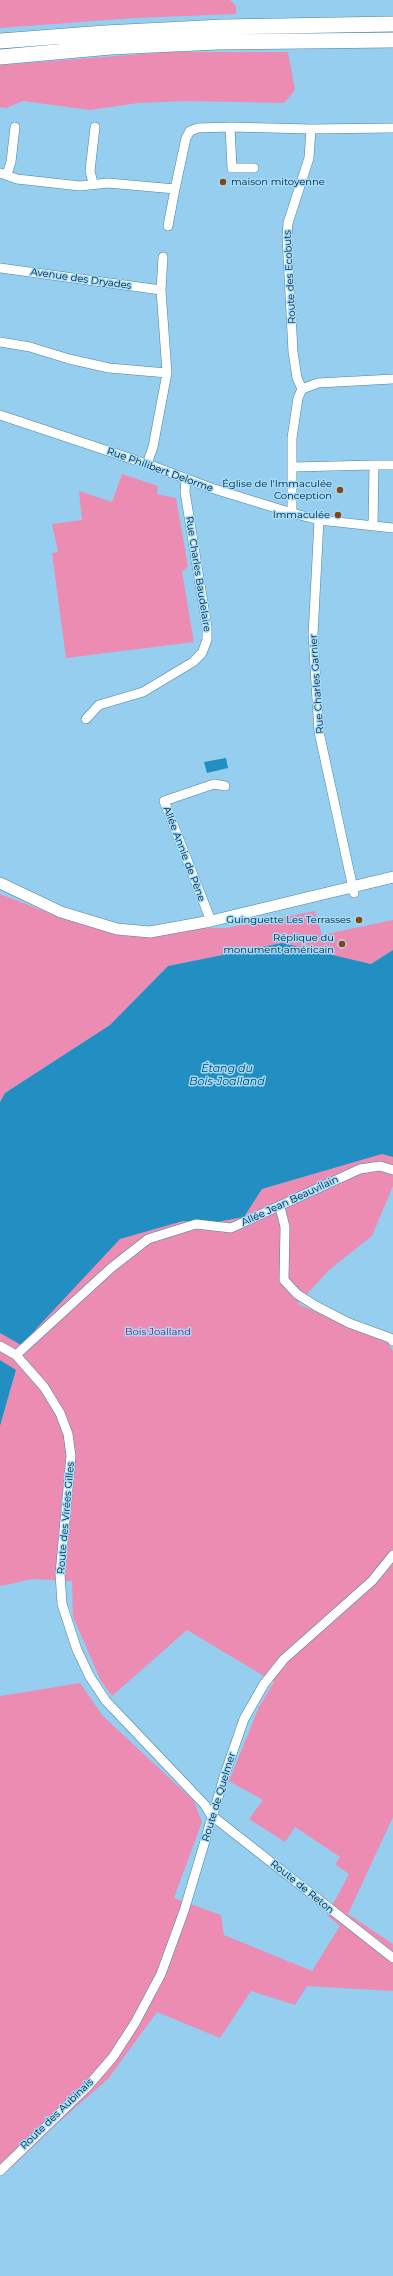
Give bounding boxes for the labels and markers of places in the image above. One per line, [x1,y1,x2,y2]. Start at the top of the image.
place label: maison mitoyenne [231,176,325,188]
marker: maison mitoyenne [218,177,228,187]
place label: Église de l'Immaculée Conception [222,478,332,502]
marker: Église de l'Immaculée Conception [335,485,345,495]
place label: Immaculée [273,509,330,521]
marker: Immaculée [333,510,343,520]
place label: Guinguette Les Terrasses [226,914,351,926]
marker: Guinguette Les Terrasses [354,915,364,925]
place label: Réplique du monument américain [223,932,334,956]
marker: Réplique du monument américain [337,939,347,949]

